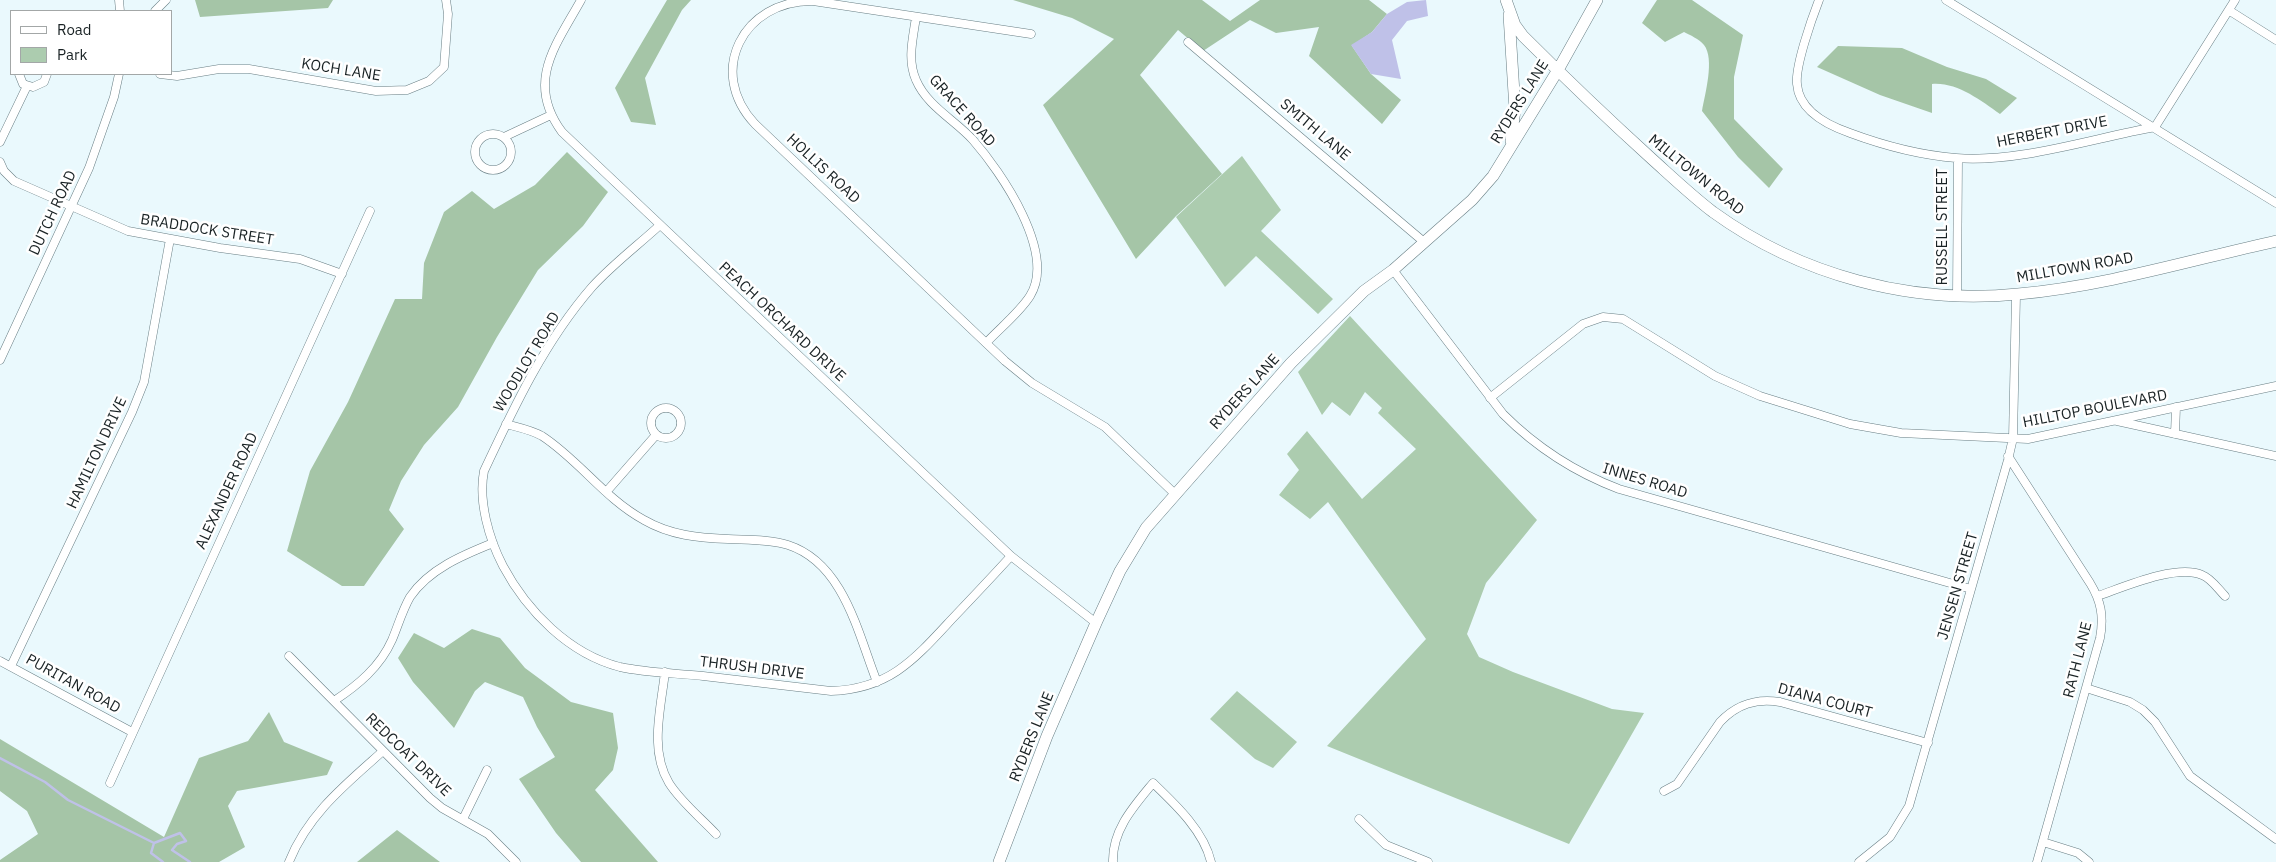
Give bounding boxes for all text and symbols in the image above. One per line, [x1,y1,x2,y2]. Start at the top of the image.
legend [10,10,172,75]
text: Road [57,20,92,39]
text: Park [57,45,87,64]
street label: KOCH LANE [300,55,382,85]
street label: RYDERS LANE [1487,57,1553,147]
street label: GRACE ROAD [925,71,999,151]
street label: SMITH LANE [1276,95,1354,165]
street label: HERBERT DRIVE [1995,112,2109,152]
street label: HOLLIS ROAD [782,130,864,208]
street label: MILLTOWN ROAD [1644,131,1748,219]
street label: DUTCH ROAD [26,168,80,258]
street label: RUSSELL STREET [1934,169,1952,285]
street label: BRADDOCK STREET [139,211,275,249]
street label: MILLTOWN ROAD [2015,249,2135,287]
street label: PEACH ORCHARD DRIVE [715,258,849,386]
street label: WOODLOT ROAD [490,309,564,415]
street label: RYDERS LANE [1206,351,1284,433]
street label: HILLTOP BOULEVARD [2021,386,2169,432]
street label: HAMILTON DRIVE [63,394,131,512]
street label: ALEXANDER ROAD [192,430,262,552]
street label: INNES ROAD [1600,460,1690,502]
street label: JENSEN STREET [1934,530,1982,642]
street label: RATH LANE [2060,620,2096,700]
street label: PURITAN ROAD [22,651,124,717]
street label: THRUSH DRIVE [699,653,805,683]
street label: DIANA COURT [1776,680,1874,722]
street label: RYDERS LANE [1006,689,1058,785]
street label: REDCOAT DRIVE [361,710,455,800]

